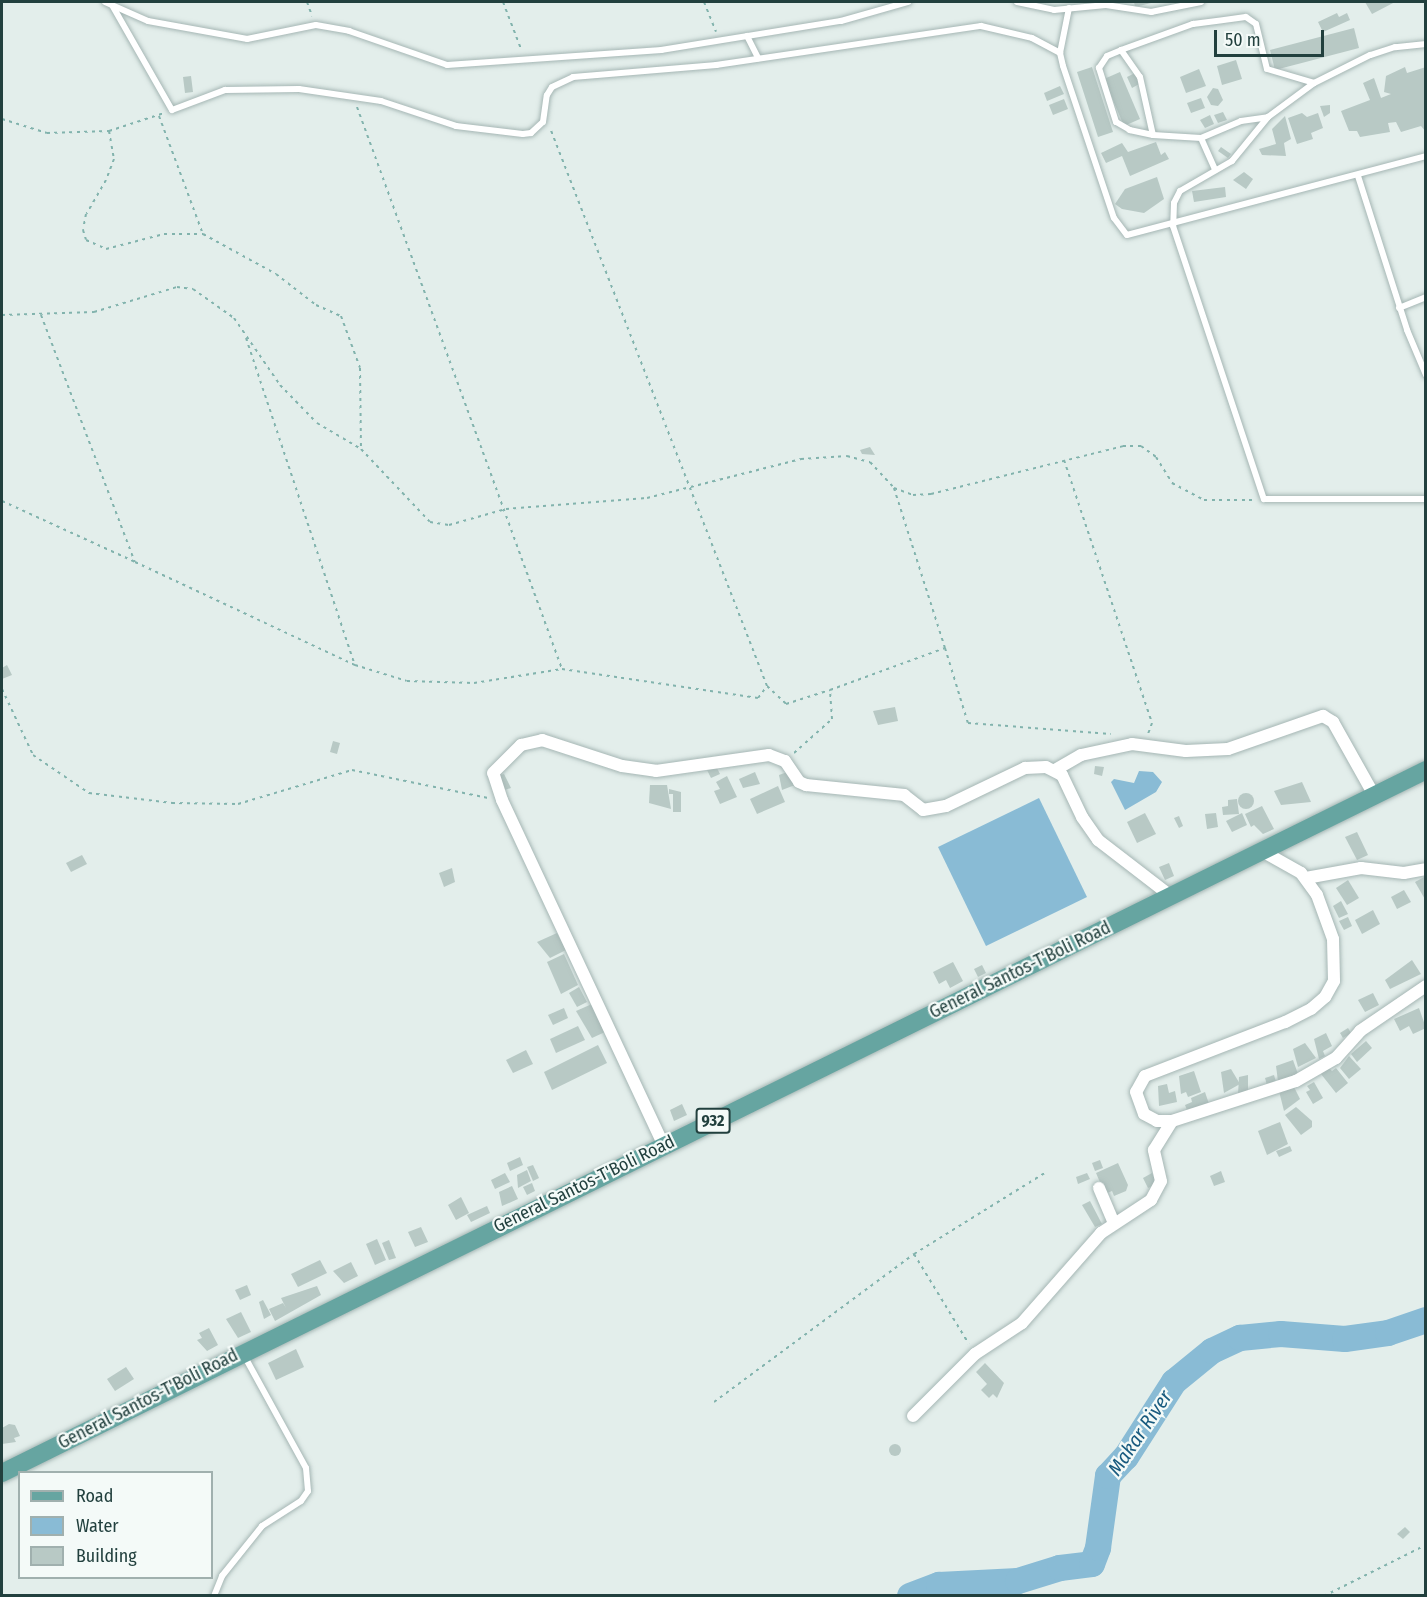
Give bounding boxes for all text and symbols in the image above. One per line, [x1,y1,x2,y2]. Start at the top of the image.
scale bar [1217,18,1326,56]
text: 50 m [1225,29,1261,51]
street label: General Santos-T'Boli Road [926,917,1114,1023]
road number: 932 [695,1108,731,1134]
street label: General Santos-T'Boli Road [490,1131,678,1237]
street label: General Santos-T'Boli Road [55,1344,241,1454]
water label: Makar River [1103,1386,1177,1480]
legend [18,1471,213,1579]
text: Road [76,1485,113,1507]
text: Water [76,1515,119,1537]
text: Building [76,1545,137,1567]

